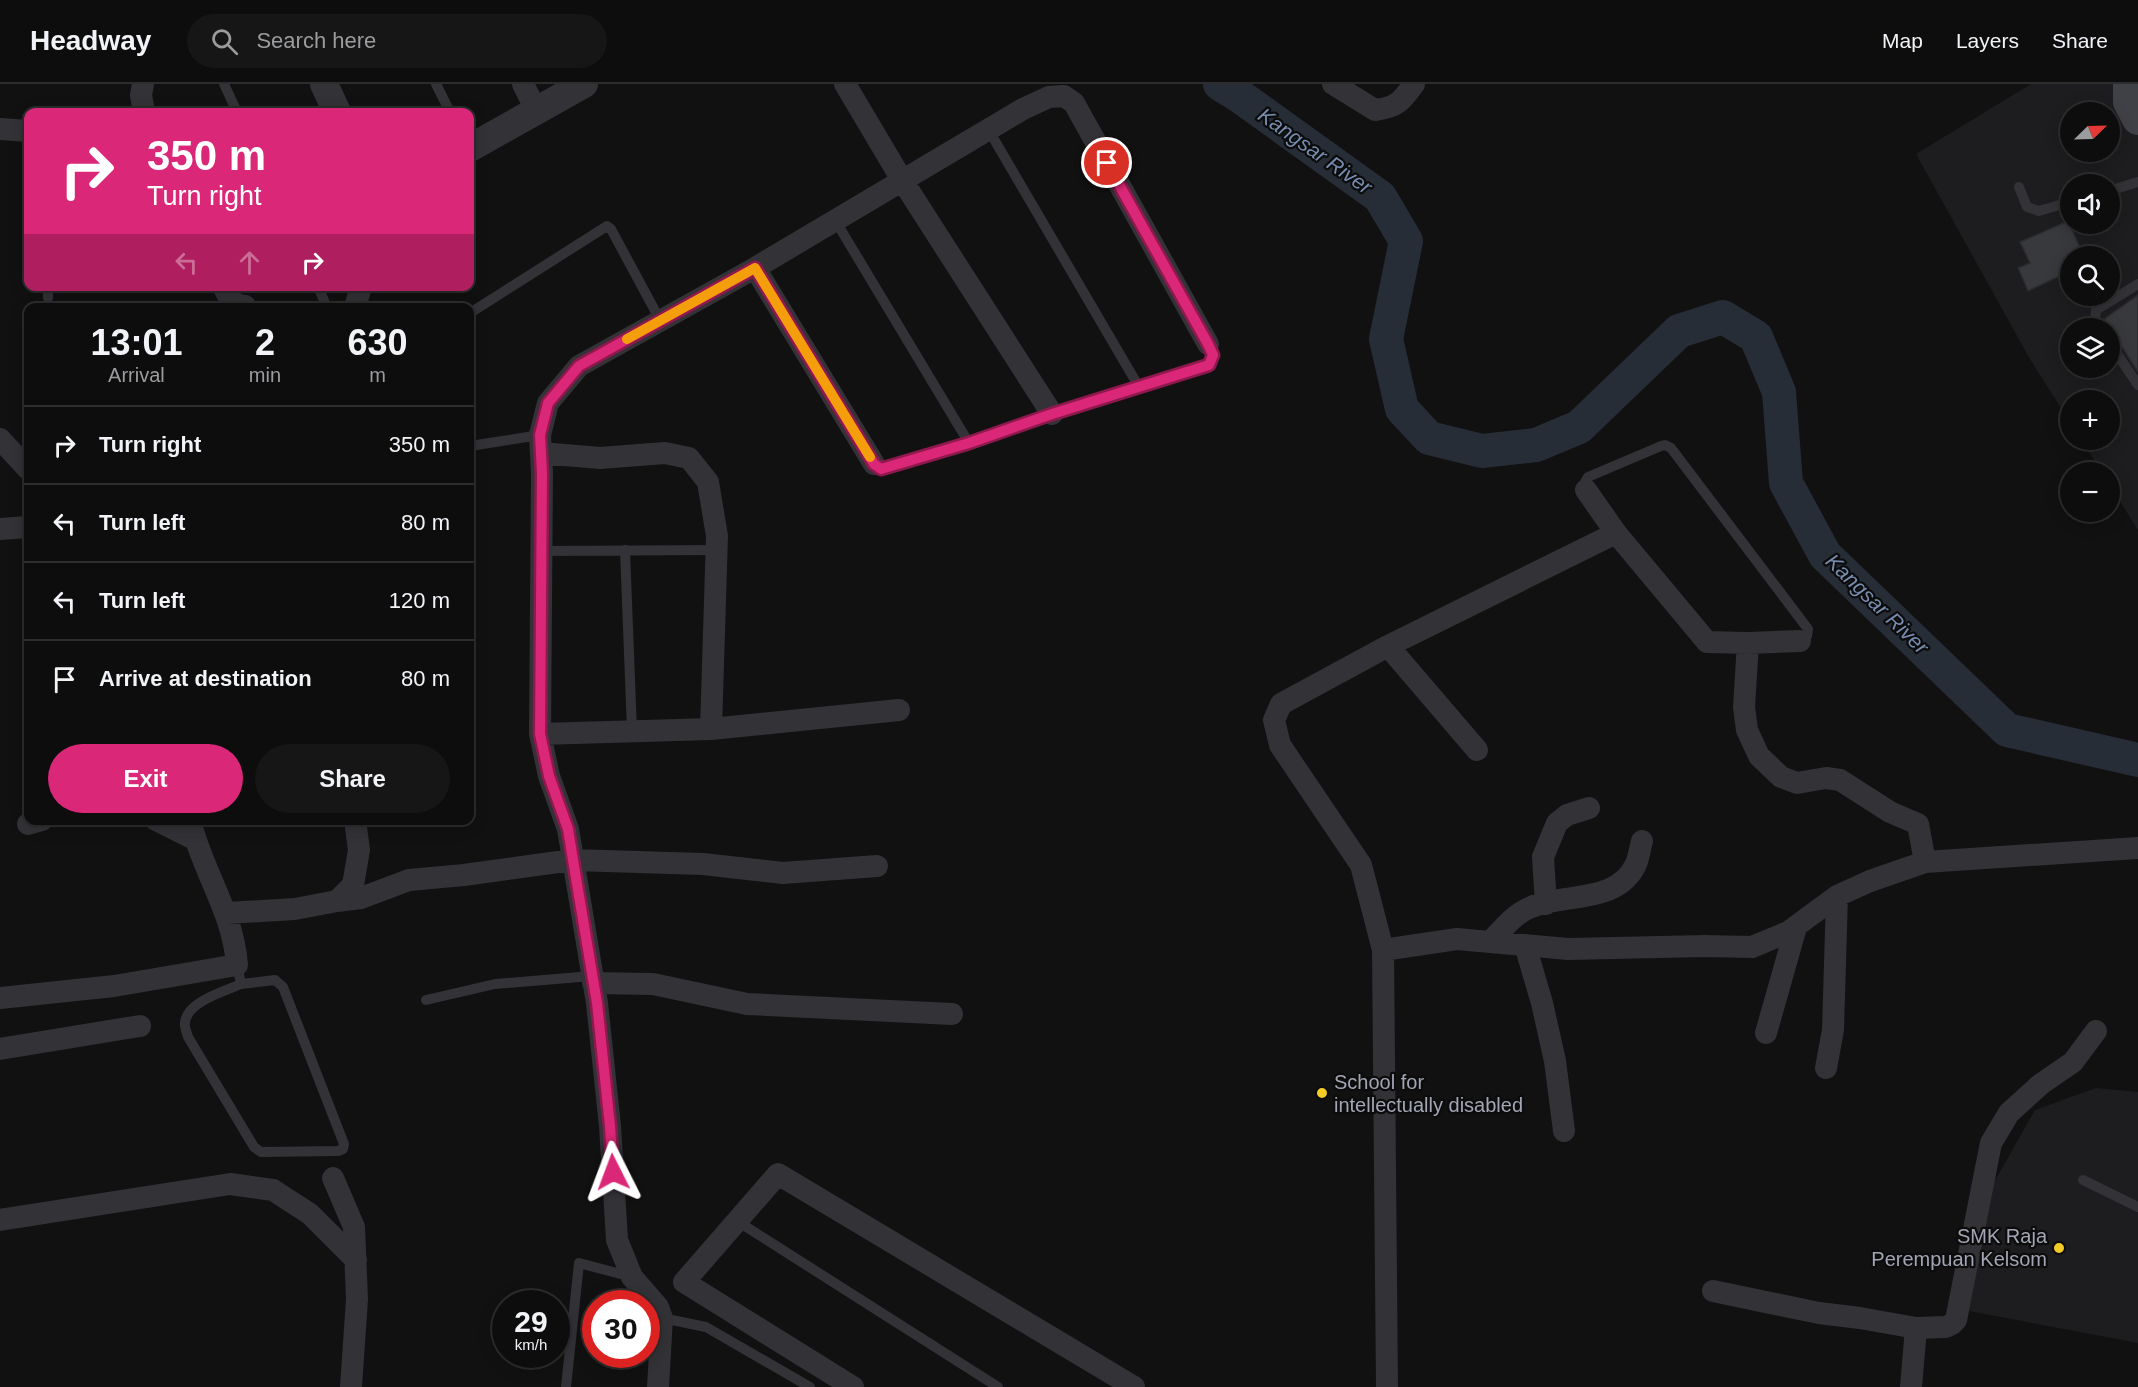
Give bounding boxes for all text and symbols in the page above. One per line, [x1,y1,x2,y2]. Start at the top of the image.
search box [187,14,607,68]
text: Headway [30,25,151,56]
icon: search [208,25,241,58]
text: Search here [256,28,376,53]
text: Map [1882,29,1923,52]
text: Layers [1956,29,2019,52]
text: Share [2052,29,2108,52]
north arrow [2060,102,2120,162]
map controls [2060,102,2120,522]
water label: Kangsar River [1254,103,1377,199]
icon: right [48,132,126,210]
text: 350 m [147,132,266,179]
pin [1081,137,1132,188]
icon: arrive [1090,146,1123,179]
button: sound [2060,174,2120,234]
text: Turn right [147,181,262,211]
icon: left [170,246,203,279]
icon: ahead [233,246,266,279]
icon: right [296,246,329,279]
button: search [2060,246,2120,306]
button: layers [2060,318,2120,378]
text: 13:01 [90,322,182,363]
text: 2 [255,322,275,363]
text: 630 [347,322,408,363]
text: Arrival [108,364,165,386]
text: min [249,364,281,386]
text: m [369,364,386,386]
button: + [2060,390,2120,450]
icon: right [48,429,81,462]
text: Turn right [99,432,201,457]
text: 350 m [389,432,450,457]
button: − [2060,462,2120,522]
icon: left [48,507,81,540]
text: Turn left [99,510,185,535]
text: 80 m [401,510,450,535]
water label: Kangsar River [1822,549,1934,659]
icon: left [48,585,81,618]
text: Turn left [99,588,185,613]
text: 120 m [389,588,450,613]
icon: arrive [48,663,81,696]
text: Arrive at destination [99,666,312,691]
text: 80 m [401,666,450,691]
button: Exit [48,744,243,813]
button: Share [255,744,450,813]
place label: School for intellectually disabled [1334,1071,1523,1116]
marker: School for intellectually disabled [1315,1086,1329,1100]
position arrow [581,1140,645,1204]
place label: SMK Raja Perempuan Kelsom [1871,1225,2048,1270]
marker: SMK Raja Perempuan Kelsom [2052,1241,2066,1255]
speed limit sign: 30 [582,1290,660,1368]
text: 29 [514,1305,548,1338]
text: km/h [515,1336,547,1353]

